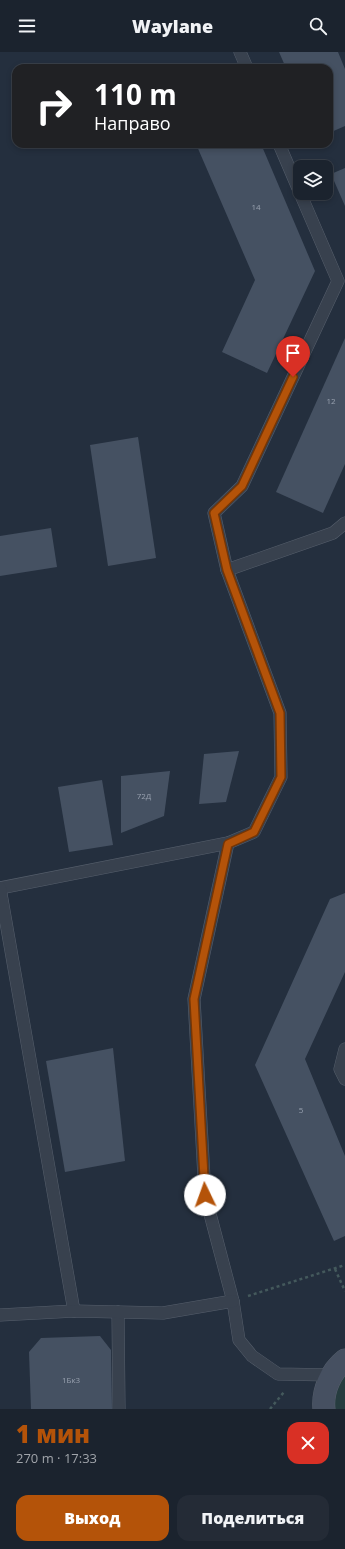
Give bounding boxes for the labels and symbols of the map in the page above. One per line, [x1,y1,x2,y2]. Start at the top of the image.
house number: 14 [251,201,261,212]
pin [276,336,310,377]
house number: 12 [326,395,336,406]
house number: 72Д [137,790,152,801]
house number: 5 [299,1104,304,1115]
position arrow [184,1174,226,1216]
house number: 1Бк3 [62,1374,81,1385]

